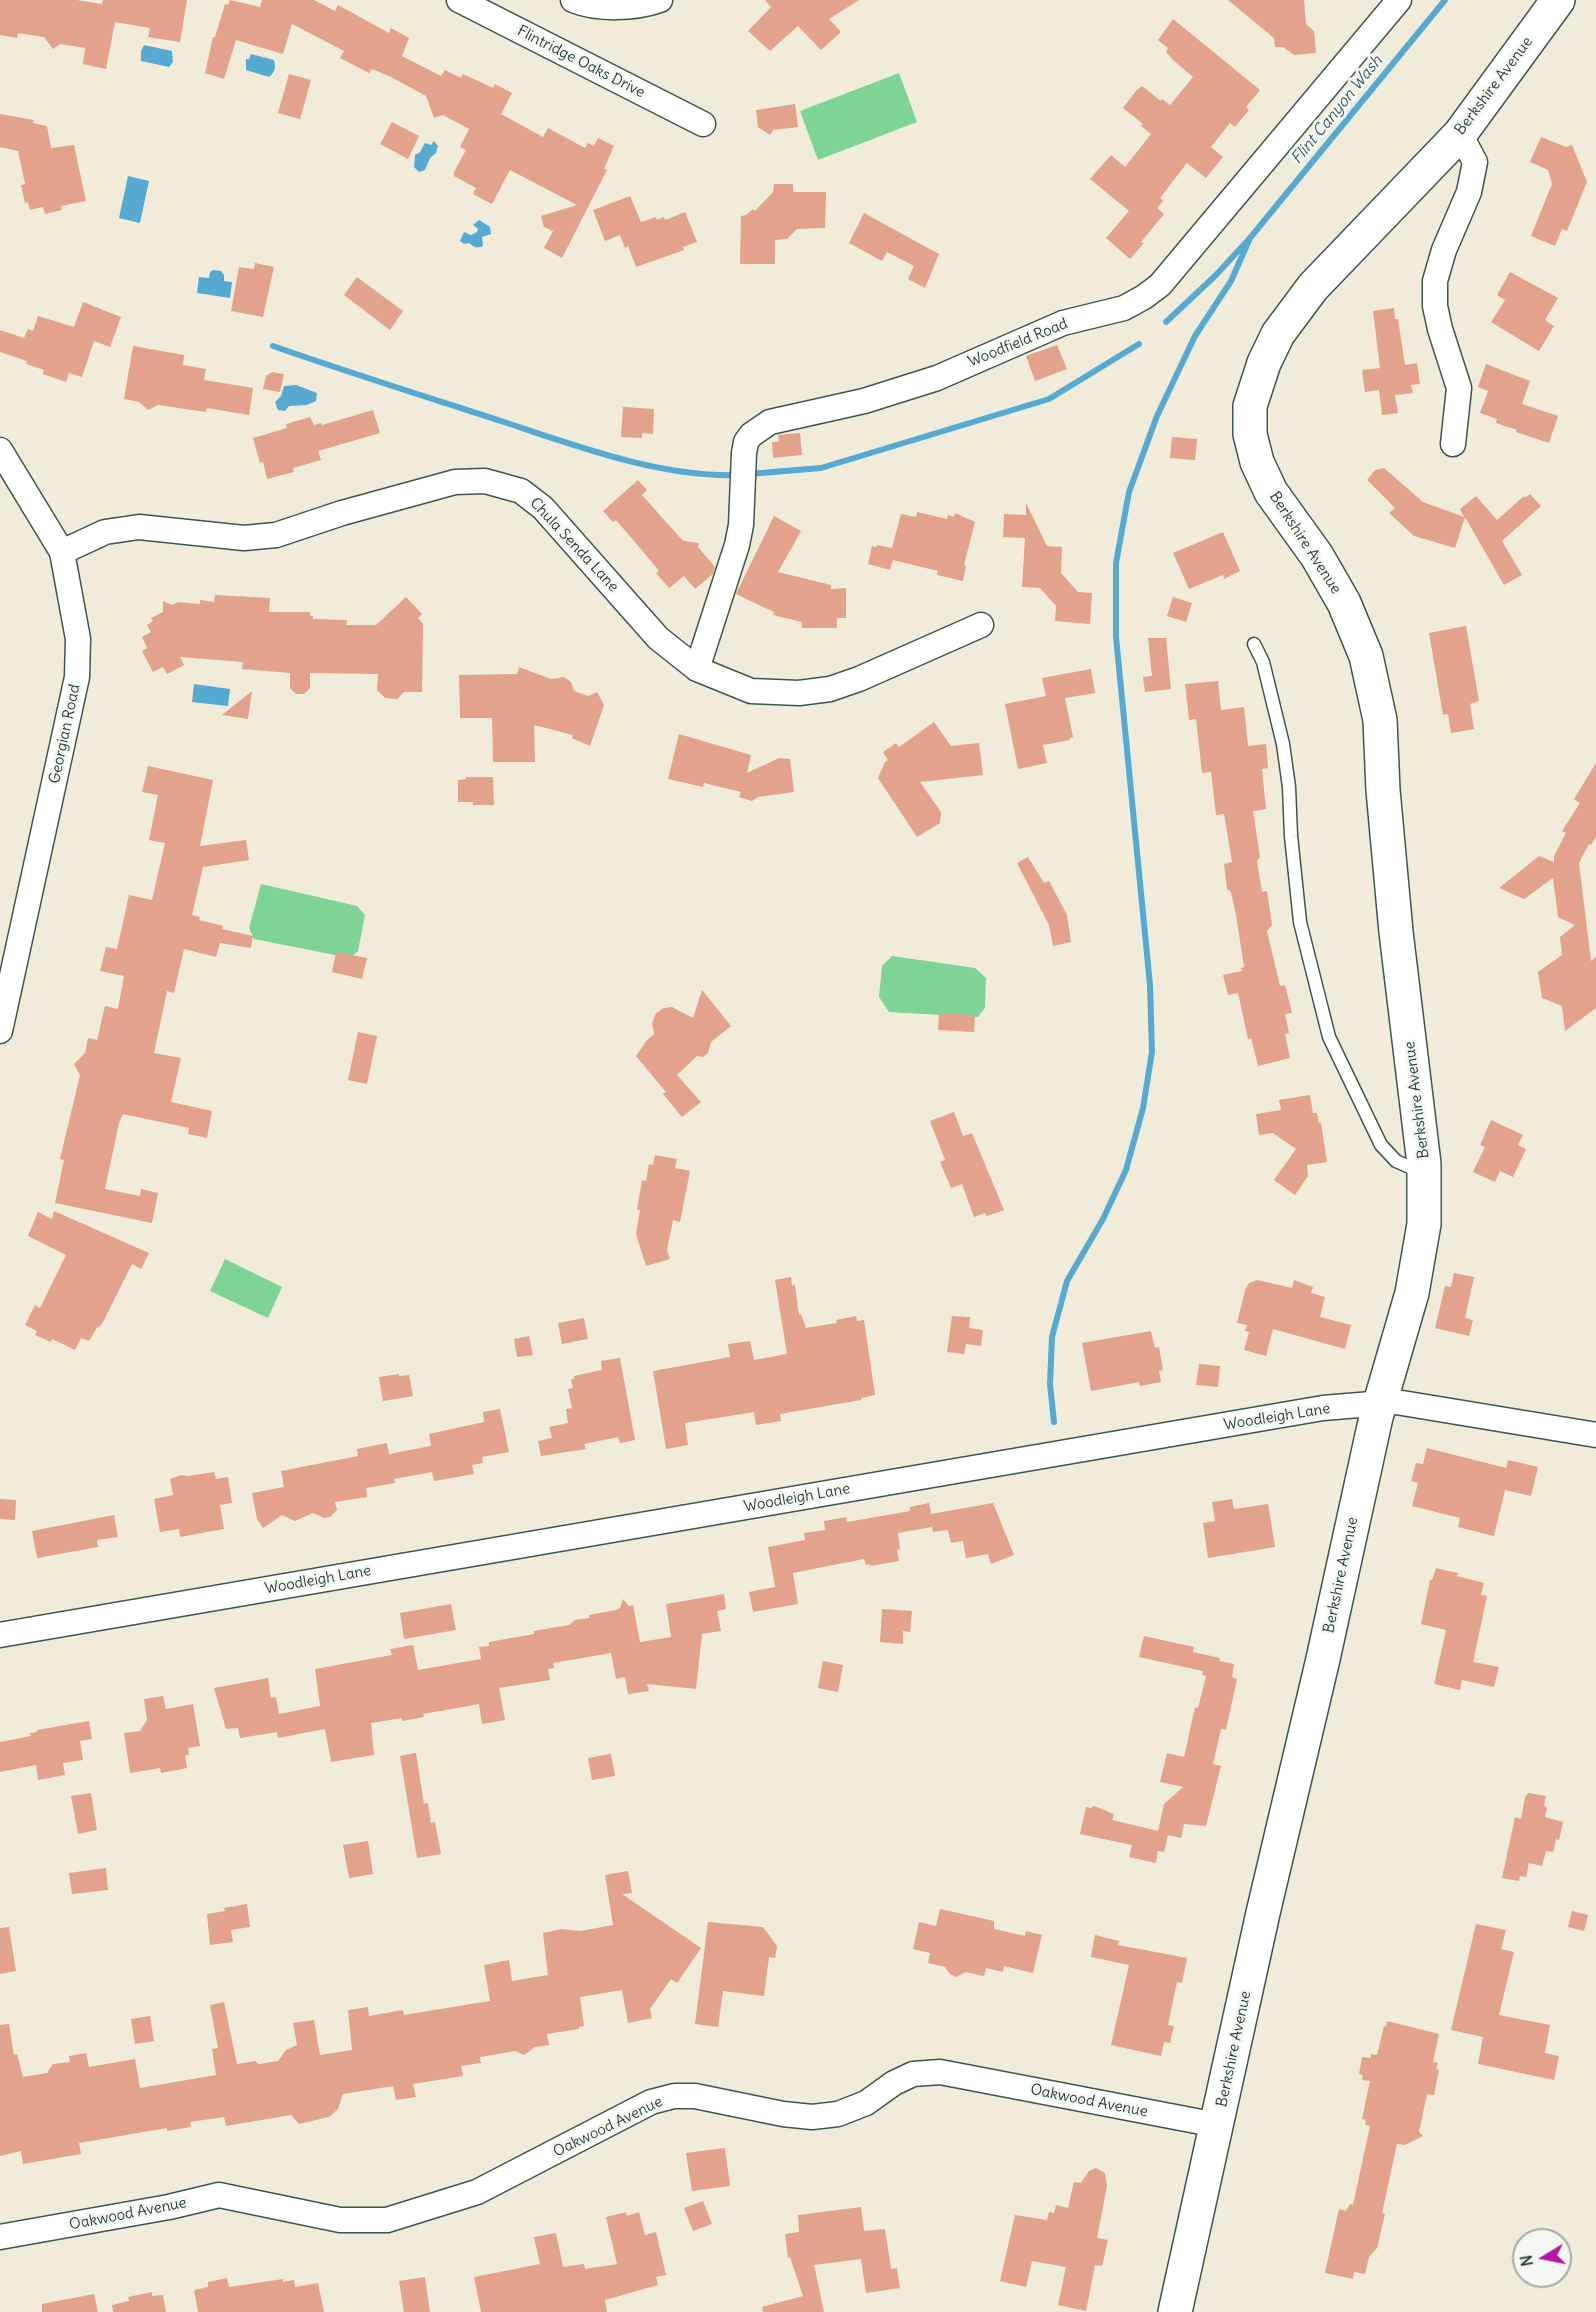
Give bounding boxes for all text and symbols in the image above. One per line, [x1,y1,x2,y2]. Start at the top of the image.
street label: Flintridge Oaks Drive [514,22,648,102]
street label: Berkshire Avenue [1451,33,1537,139]
water label: Flint Canyon Wash [1287,52,1387,168]
street label: Woodfield Road [965,315,1071,371]
street label: Berkshire Avenue [1265,489,1345,597]
street label: Chula Senda Lane [526,494,622,596]
street label: Georgian Road [46,683,84,785]
street label: Berkshire Avenue [1401,1040,1433,1160]
street label: Woodleigh Lane [1222,1400,1332,1434]
street label: Woodleigh Lane [742,1480,852,1516]
street label: Berkshire Avenue [1320,1515,1362,1635]
street label: Woodleigh Lane [263,1562,373,1598]
street label: Berkshire Avenue [1213,1989,1255,2109]
street label: Oakwood Avenue [1029,2081,1149,2121]
street label: Oakwood Avenue [551,2093,665,2161]
street label: Oakwood Avenue [68,2194,188,2234]
north arrow [1512,2228,1572,2288]
text: N [1515,2254,1537,2268]

